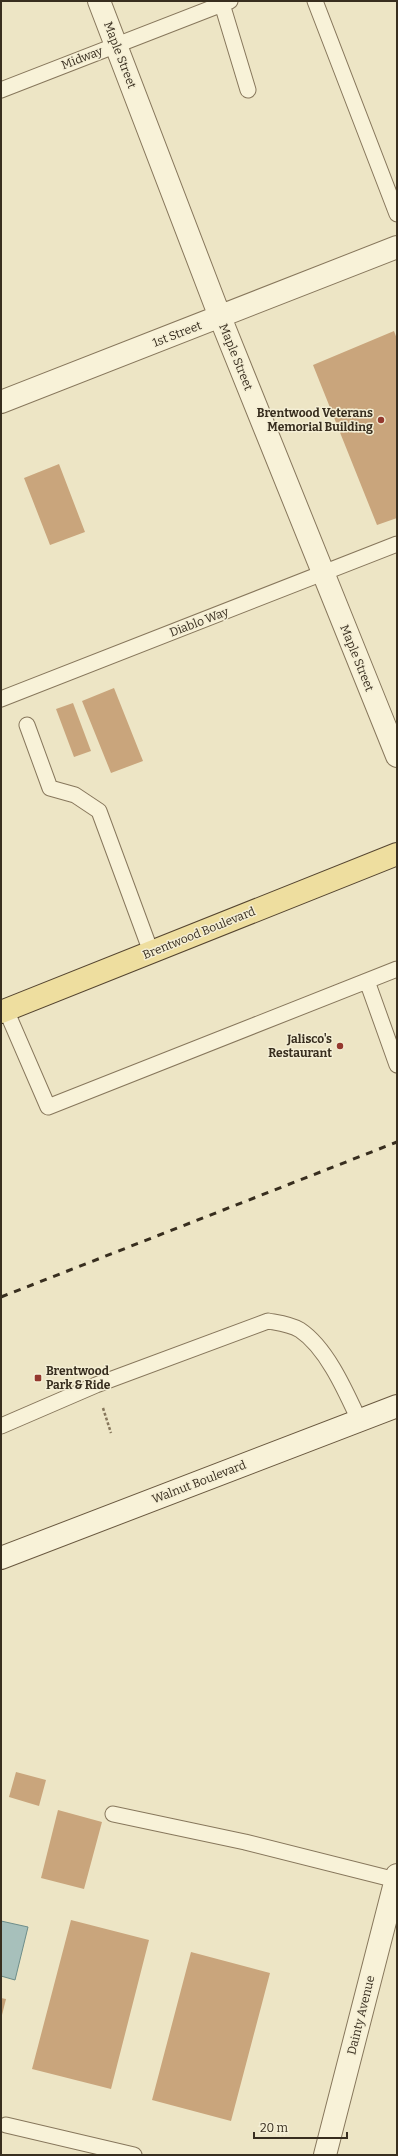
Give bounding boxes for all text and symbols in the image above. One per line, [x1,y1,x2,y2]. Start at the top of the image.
street label: Maple Street [101,20,139,91]
street label: Midway [59,44,105,72]
street label: 1st Street [151,318,204,350]
street label: Maple Street [216,322,256,393]
place label: Brentwood Veterans Memorial Building [257,406,373,434]
marker: Brentwood Veterans Memorial Building [376,415,386,425]
street label: Diablo Way [168,604,231,640]
street label: Maple Street [337,623,377,694]
street label: Brentwood Boulevard [141,904,257,962]
place label: Jalisco's Restaurant [268,1032,332,1060]
marker: Jalisco's Restaurant [335,1041,345,1051]
place label: Brentwood Park & Ride [46,1364,111,1392]
marker: Brentwood Park & Ride [33,1373,43,1383]
street label: Walnut Boulevard [150,1458,248,1506]
street label: Dainty Avenue [344,1974,378,2056]
scale bar [254,2114,347,2140]
text: 20 m [260,2121,289,2135]

